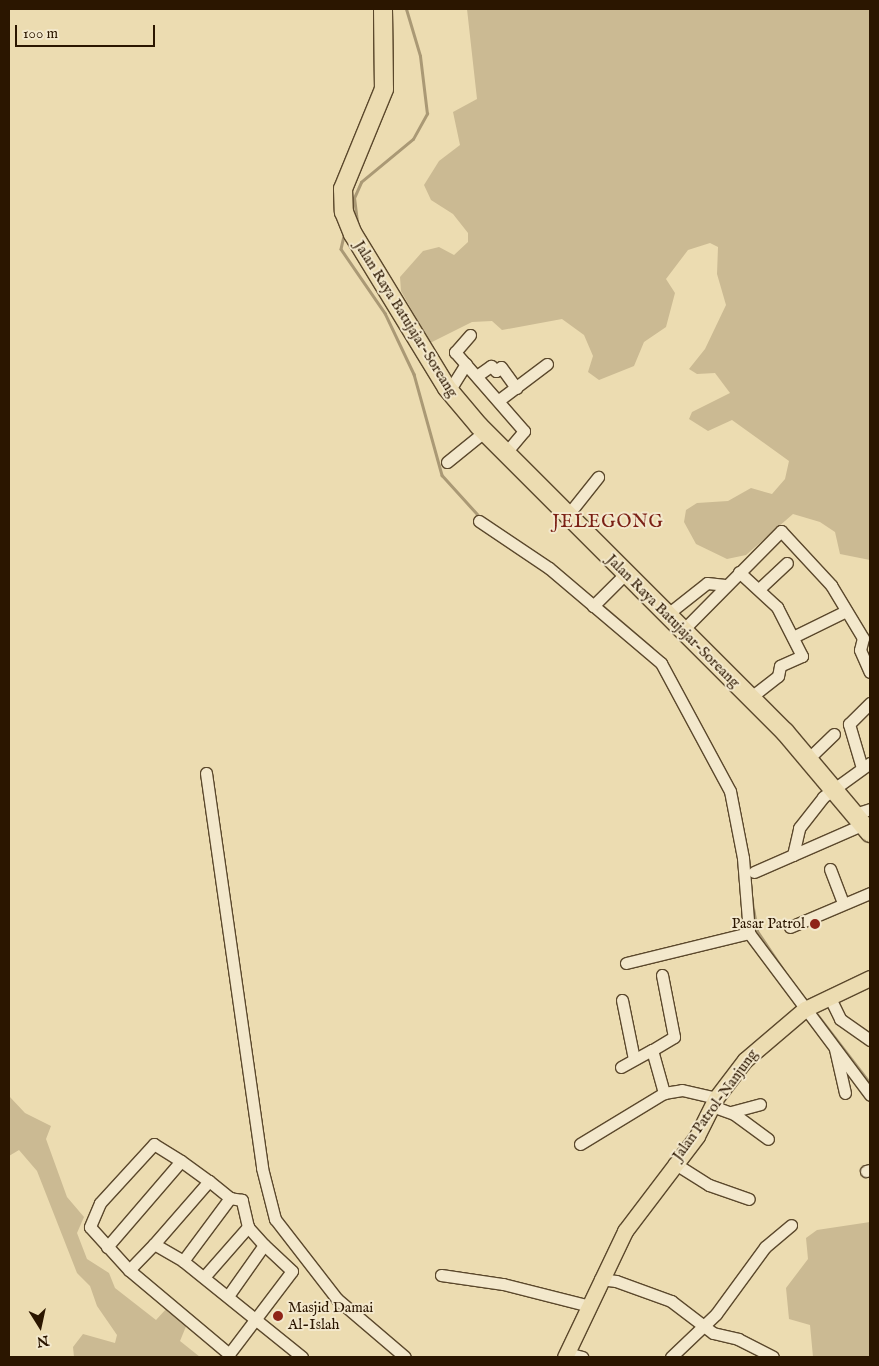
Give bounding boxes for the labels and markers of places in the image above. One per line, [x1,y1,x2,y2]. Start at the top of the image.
place label: Pasar Patrol [732,915,805,933]
marker: Pasar Patrol [809,918,821,930]
place label: Masjid Damai Al-Islah [288,1298,373,1333]
marker: Masjid Damai Al-Islah [272,1310,284,1322]

